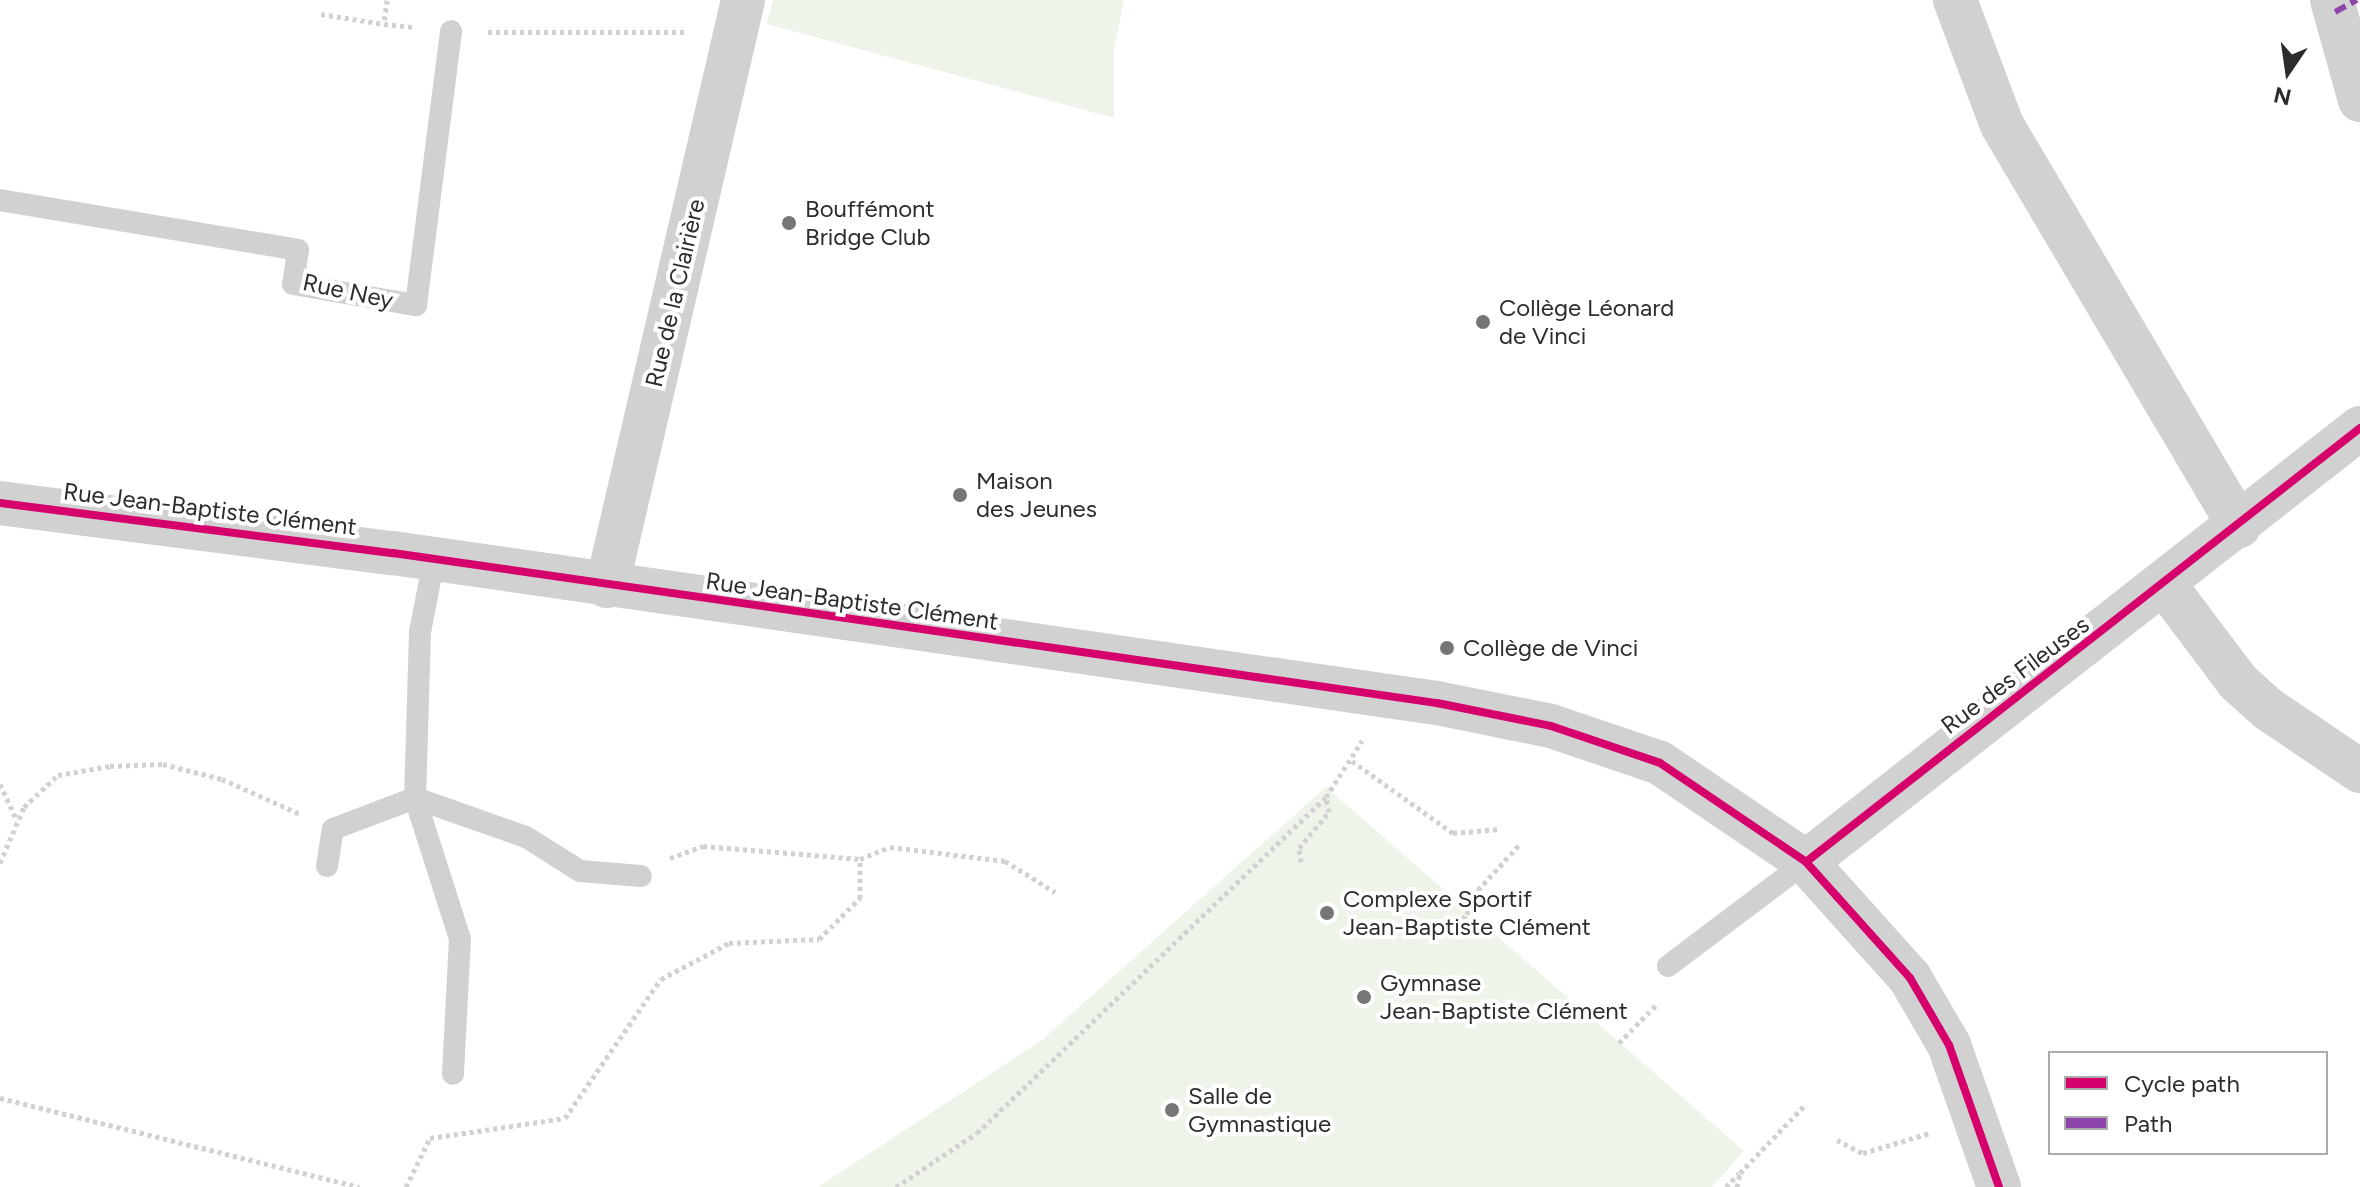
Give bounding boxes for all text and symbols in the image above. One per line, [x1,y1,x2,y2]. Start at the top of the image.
north arrow [2248,32,2328,112]
text: N [2271,81,2294,111]
place label: Bouffémont Bridge Club [805,195,935,251]
street label: Rue de la Clairière [639,196,711,390]
marker: Bouffémont Bridge Club [780,214,798,232]
street label: Rue Ney [300,267,396,315]
place label: Collège Léonard de Vinci [1499,294,1674,350]
marker: Collège Léonard de Vinci [1474,313,1492,331]
place label: Maison des Jeunes [976,467,1097,523]
street label: Rue Jean-Baptiste Clément [62,477,358,541]
marker: Maison des Jeunes [951,486,969,504]
street label: Rue Jean-Baptiste Clément [704,566,1000,636]
street label: Rue des Fileuses [1935,610,2095,740]
place label: Collège de Vinci [1463,634,1638,662]
marker: Collège de Vinci [1438,639,1456,657]
place label: Complexe Sportif Jean-Baptiste Clément [1343,885,1591,941]
marker: Complexe Sportif Jean-Baptiste Clément [1318,904,1336,922]
place label: Gymnase Jean-Baptiste Clément [1380,969,1628,1025]
marker: Gymnase Jean-Baptiste Clément [1355,988,1373,1006]
legend [2048,1051,2328,1155]
text: Cycle path [2124,1069,2240,1098]
place label: Salle de Gymnastique [1188,1082,1331,1138]
marker: Salle de Gymnastique [1163,1101,1181,1119]
text: Path [2124,1109,2172,1138]

